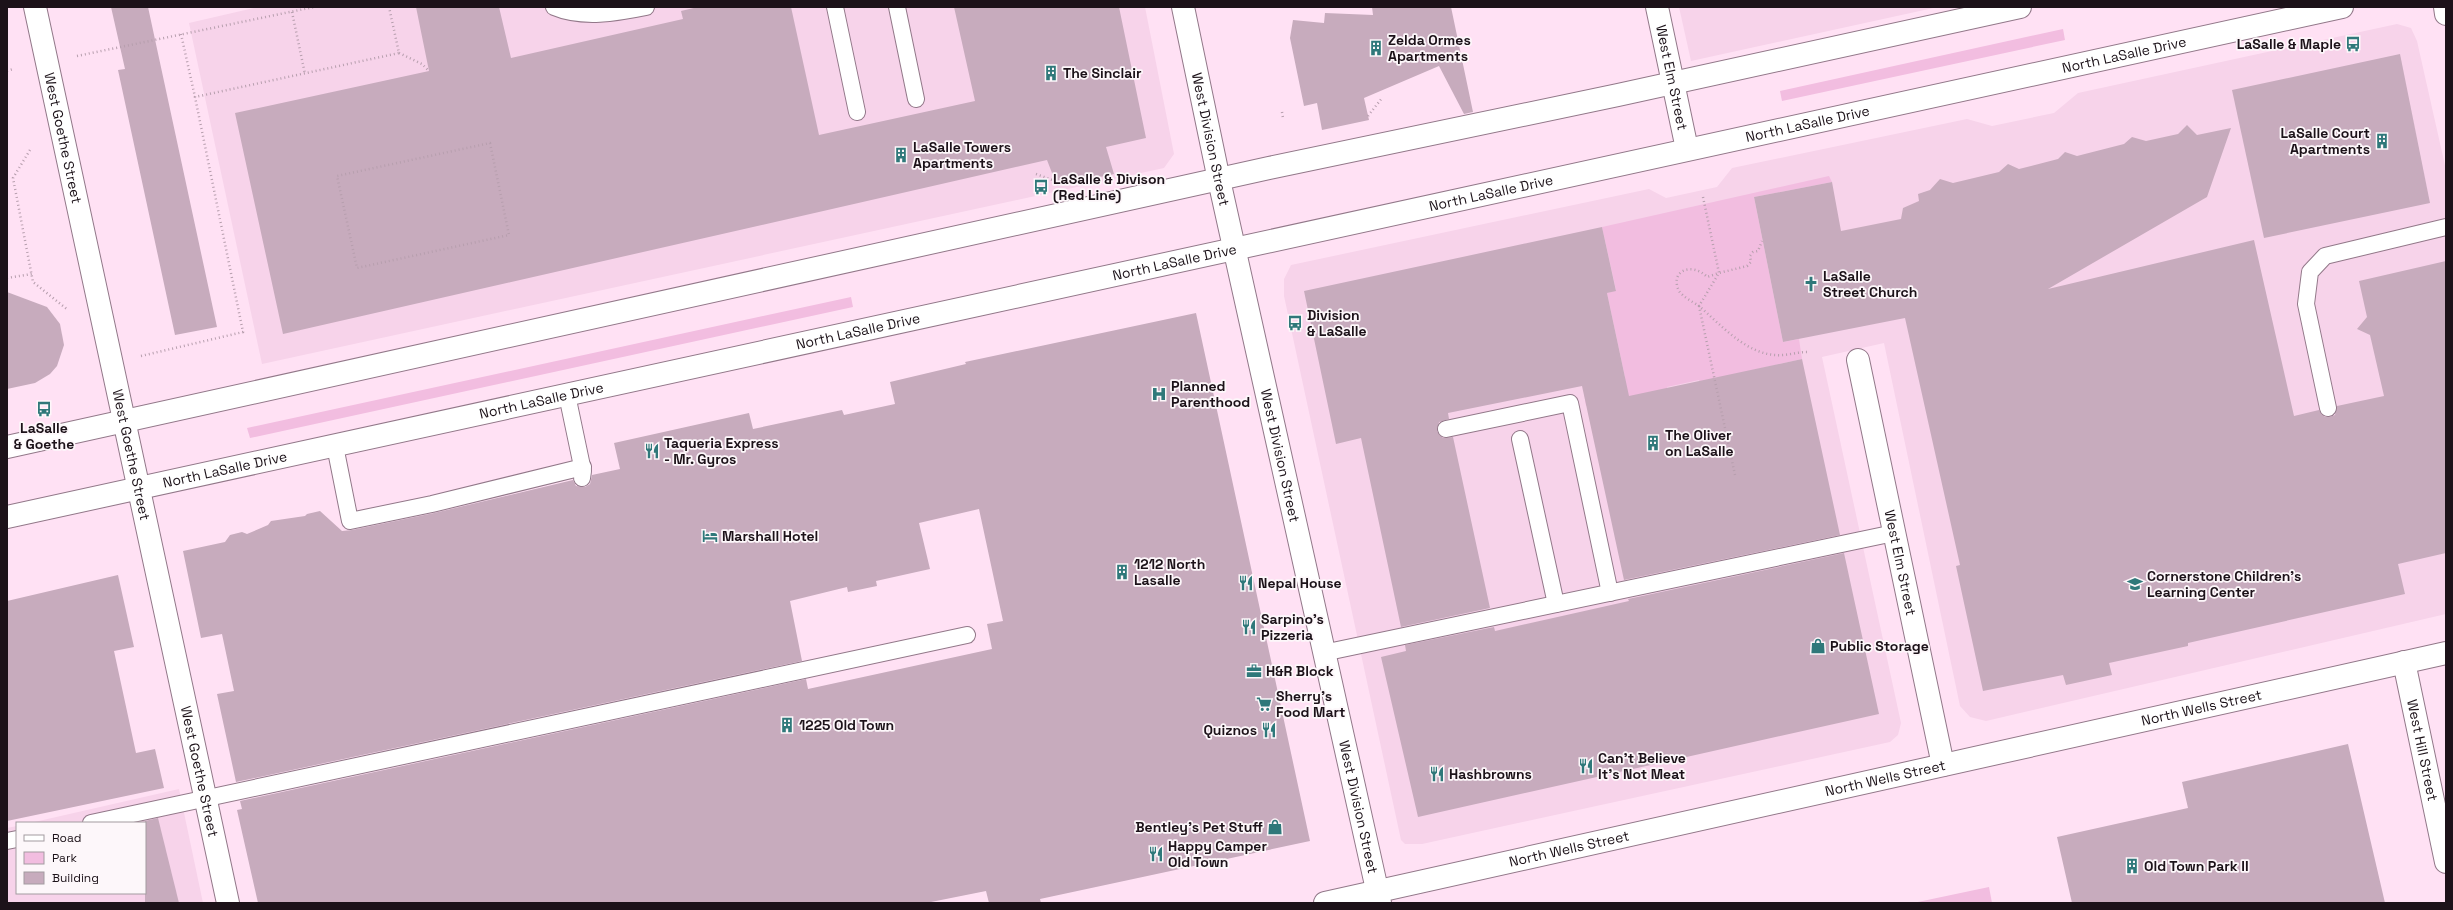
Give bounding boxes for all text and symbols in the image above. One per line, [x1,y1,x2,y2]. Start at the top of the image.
street label: West Elm Street [1652,23,1692,132]
place label: Zelda Ormes Apartments [1388,31,1471,65]
street label: North LaSalle Drive [2060,32,2188,77]
place label: LaSalle & Maple [2237,35,2341,53]
bus stop icon: LaSalle & Maple [2344,35,2362,53]
building icon: Zelda Ormes Apartments [1367,39,1385,57]
building icon: The Sinclair [1042,64,1060,82]
place label: The Sinclair [1063,64,1142,82]
street label: West Goethe Street [40,71,86,205]
street label: West Division Street [1188,71,1233,208]
street label: North LaSalle Drive [1744,101,1871,146]
place label: LaSalle Court Apartments [2281,124,2370,158]
building icon: LaSalle Court Apartments [2373,132,2391,150]
place label: LaSalle Towers Apartments [913,138,1011,172]
building icon: LaSalle Towers Apartments [892,146,910,164]
place label: LaSalle & Divison (Red Line) [1053,170,1165,204]
street label: North LaSalle Drive [1427,171,1555,215]
bus stop icon: LaSalle & Divison (Red Line) [1032,178,1050,196]
street label: North LaSalle Drive [1111,240,1238,284]
place label: LaSalle Street Church [1823,267,1917,301]
church icon: LaSalle Street Church [1802,275,1820,293]
place label: Division & LaSalle [1307,306,1367,340]
street label: North LaSalle Drive [794,309,922,353]
bus stop icon: Division & LaSalle [1286,314,1304,332]
place label: Planned Parenthood [1171,377,1250,411]
street label: North LaSalle Drive [478,378,605,423]
hospital icon: Planned Parenthood [1150,385,1168,403]
street label: West Division Street [1257,387,1304,524]
street label: West Goethe Street [109,388,154,522]
bus stop icon: LaSalle & Goethe [35,400,53,418]
place label: LaSalle & Goethe [14,419,74,453]
place label: The Oliver on LaSalle [1665,426,1734,460]
place label: Taqueria Express - Mr. Gyros [664,434,779,468]
building icon: The Oliver on LaSalle [1644,434,1662,452]
restaurant icon: Taqueria Express - Mr. Gyros [643,442,661,460]
street label: North LaSalle Drive [161,447,289,492]
street label: West Elm Street [1881,508,1920,617]
hotel icon: Marshall Hotel [701,527,719,545]
place label: Marshall Hotel [722,527,818,545]
place label: 1212 North Lasalle [1134,555,1205,589]
building icon: 1212 North Lasalle [1113,563,1131,581]
place label: Cornerstone Children's Learning Center [2147,567,2301,601]
restaurant icon: Nepal House [1237,574,1255,592]
place label: Nepal House [1258,574,1342,592]
school or university icon: Cornerstone Children's Learning Center [2126,575,2144,593]
place label: Sarpino's Pizzeria [1261,610,1324,644]
restaurant icon: Sarpino's Pizzeria [1240,618,1258,636]
shop icon: Public Storage [1809,637,1827,655]
place label: Public Storage [1830,637,1929,655]
office icon: H&R Block [1245,662,1263,680]
place label: H&R Block [1266,662,1334,680]
street label: North Wells Street [2140,685,2263,730]
place label: Sherry's Food Mart [1276,687,1345,721]
supermarket icon: Sherry's Food Mart [1255,695,1273,713]
street label: West Hill Street [2403,698,2442,803]
street label: West Goethe Street [177,704,223,839]
building icon: 1225 Old Town [778,716,796,734]
place label: 1225 Old Town [799,716,894,734]
place label: Quiznos [1203,721,1257,739]
restaurant icon: Quiznos [1260,721,1278,739]
street label: West Division Street [1335,739,1382,875]
place label: Can't Believe It's Not Meat [1598,749,1686,783]
street label: North Wells Street [1823,756,1947,800]
restaurant icon: Can't Believe It's Not Meat [1577,757,1595,775]
restaurant icon: Hashbrowns [1428,765,1446,783]
place label: Hashbrowns [1449,765,1532,783]
place label: Bentley's Pet Stuff [1135,818,1263,836]
shop icon: Bentley's Pet Stuff [1266,818,1284,836]
legend [16,822,146,894]
street label: North Wells Street [1507,826,1631,871]
text: Road [52,830,81,846]
place label: Happy Camper Old Town [1168,837,1267,871]
restaurant icon: Happy Camper Old Town [1147,845,1165,863]
text: Park [52,850,77,866]
building icon: Old Town Park II [2123,857,2141,875]
place label: Old Town Park II [2144,857,2249,875]
text: Building [52,870,99,886]

